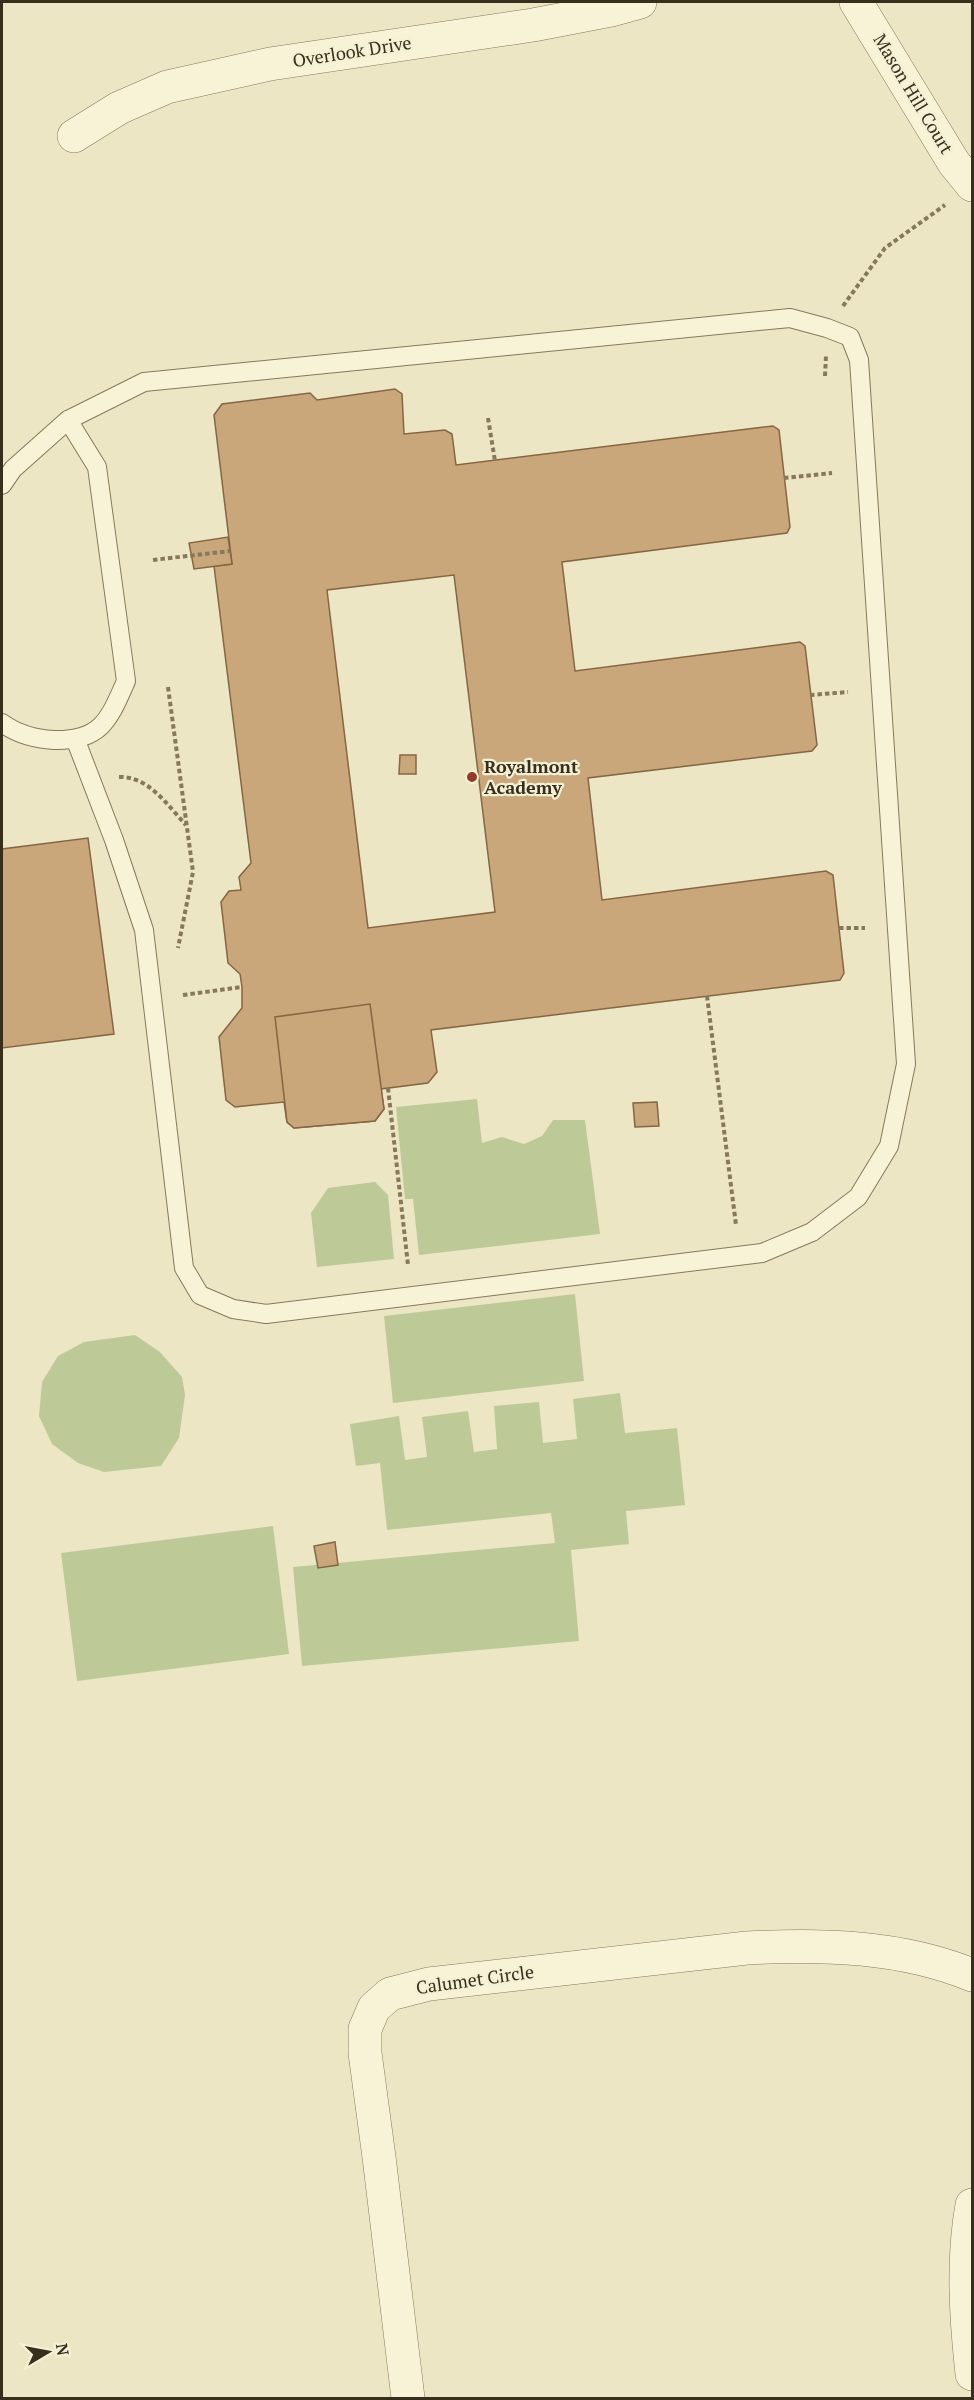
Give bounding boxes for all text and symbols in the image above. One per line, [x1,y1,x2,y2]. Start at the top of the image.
street label: Mason Hill Court [868,29,959,158]
street label: Overlook Drive [291,30,413,72]
place label: Royalmont Academy [484,754,578,799]
marker: Royalmont Academy [465,770,479,784]
street label: Calumet Circle [414,1959,535,1999]
north arrow [18,2322,78,2382]
text: N [51,2342,75,2357]

